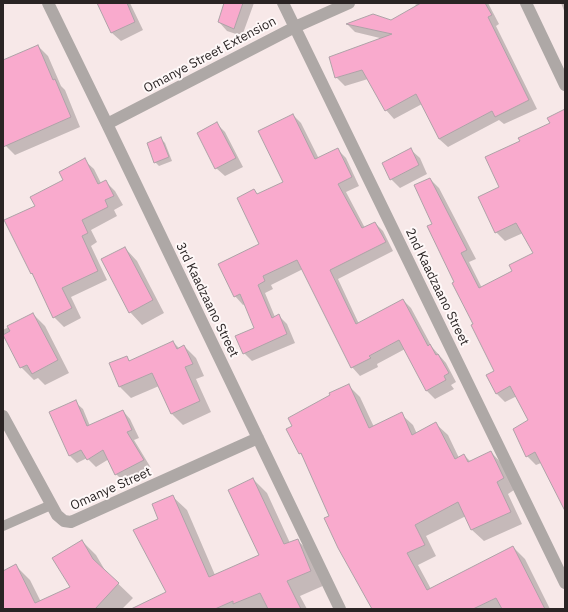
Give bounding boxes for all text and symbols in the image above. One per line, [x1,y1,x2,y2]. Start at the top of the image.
street label: Omanye Street Extension [141,13,279,97]
street label: 2nd Kaadzaano Street [402,226,472,348]
street label: 3rd Kaadzaano Street [172,240,242,360]
street label: Omanye Street [68,464,154,514]

